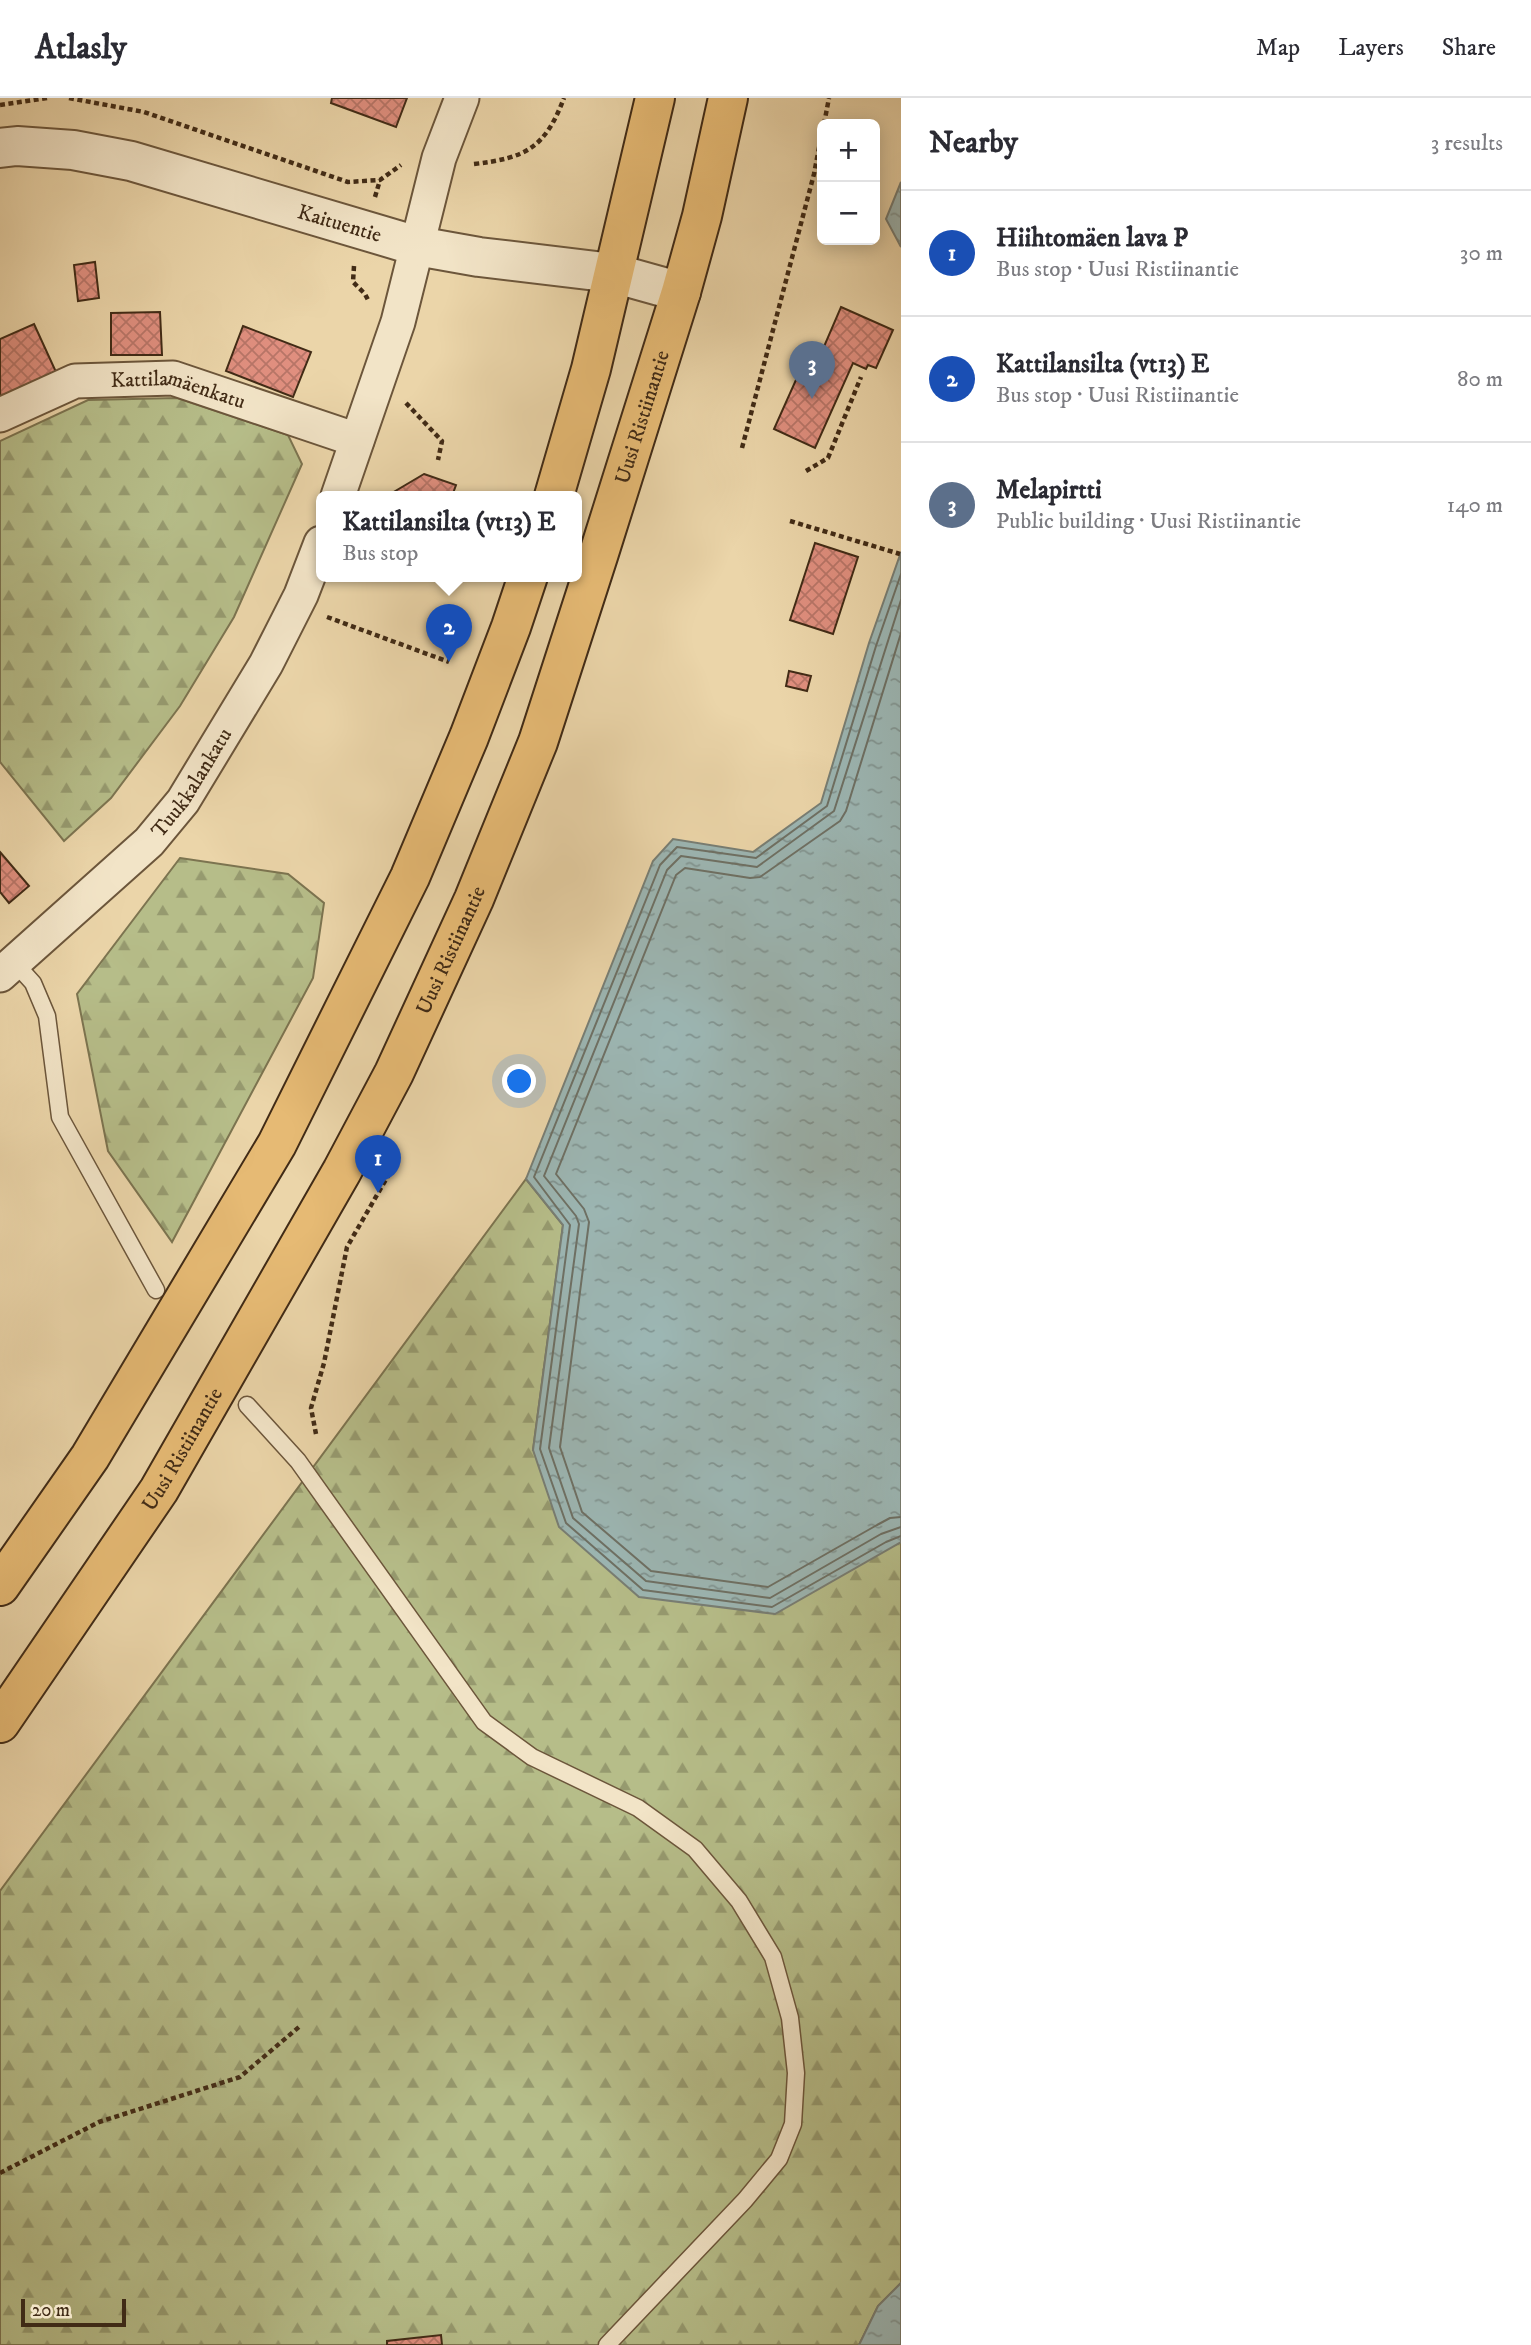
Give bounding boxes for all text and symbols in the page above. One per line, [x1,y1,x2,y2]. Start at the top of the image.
text: Atlasly [35,28,127,69]
text: Map [1256,33,1300,63]
text: Layers [1338,33,1404,63]
text: Share [1442,33,1496,63]
map controls [817,119,880,245]
button: + [817,119,880,182]
text: Nearby [929,125,1018,162]
text: 3 results [1431,129,1503,158]
button: − [817,182,880,245]
street label: Kaituentie [294,199,385,249]
text: Hiihtomäen lava P [996,222,1188,255]
text: 1 [948,239,956,268]
text: 30 m [1460,239,1503,268]
text: Bus stop · Uusi Ristiinantie [996,255,1239,284]
pin: 3 [789,341,835,399]
street label: Uusi Ristiinantie [610,347,676,487]
text: Kattilansilta (vt13) E [996,348,1209,381]
street label: Kattilamäenkatu [110,365,249,415]
text: 2 [946,365,958,394]
text: 80 m [1457,365,1503,394]
text: Bus stop · Uusi Ristiinantie [996,381,1239,410]
text: Melapirtti [996,474,1102,507]
popup [316,491,582,582]
text: 3 [948,491,956,520]
text: 140 m [1447,491,1503,520]
text: Kattilansilta (vt13) E [342,506,556,539]
text: Public building · Uusi Ristiinantie [996,507,1301,536]
text: Bus stop [342,539,418,568]
pin: 2 [426,604,472,662]
street label: Tuukkalankatu [146,723,238,843]
street label: Uusi Ristiinantie [411,882,492,1019]
your location [502,1064,536,1098]
pin: 1 [355,1135,401,1193]
street label: Uusi Ristiinantie [136,1383,229,1516]
scale bar [21,2296,126,2328]
text: 20 m [32,2299,70,2322]

